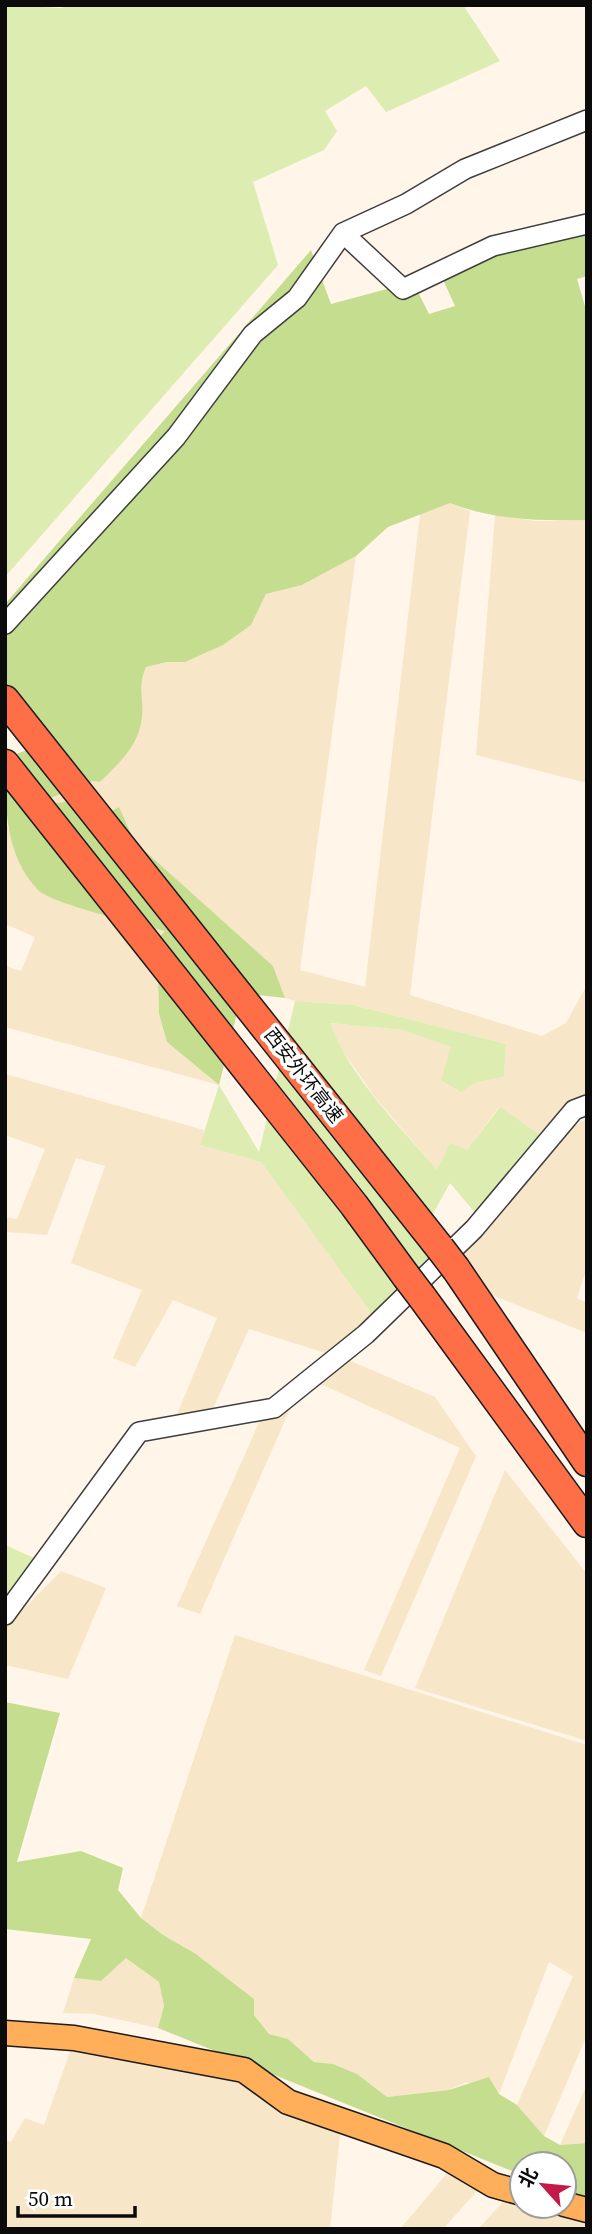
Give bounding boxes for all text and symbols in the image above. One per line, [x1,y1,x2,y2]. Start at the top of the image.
street label: 西安外环高速 [259,1022,349,1128]
north arrow [508,2150,578,2220]
text: 北 [512,2163,544,2192]
scale bar [18,2174,135,2218]
text: 50 m [28,2184,73,2213]

